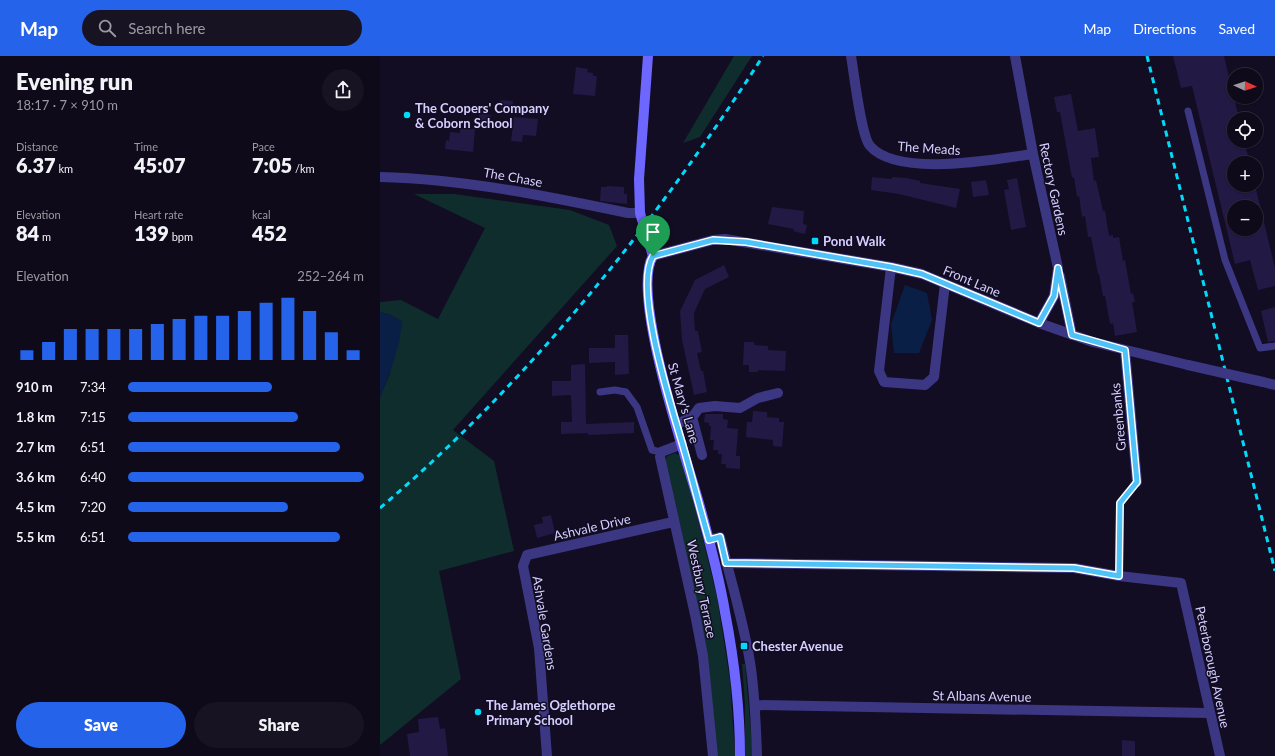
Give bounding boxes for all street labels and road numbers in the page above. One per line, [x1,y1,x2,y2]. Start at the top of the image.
street label: The Meads [897,138,961,158]
street label: Rectory Gardens [1036,141,1072,237]
street label: The Chase [482,164,544,190]
street label: Front Lane [941,262,1003,300]
street label: St Mary's Lane [665,361,703,445]
street label: Greenbanks [1107,382,1129,452]
street label: Ashvale Drive [552,510,632,544]
street label: Westbury Terrace [684,538,720,640]
street label: Ashvale Gardens [530,575,560,672]
street label: Peterborough Avenue [1192,605,1234,730]
street label: St Albans Avenue [933,687,1032,705]

